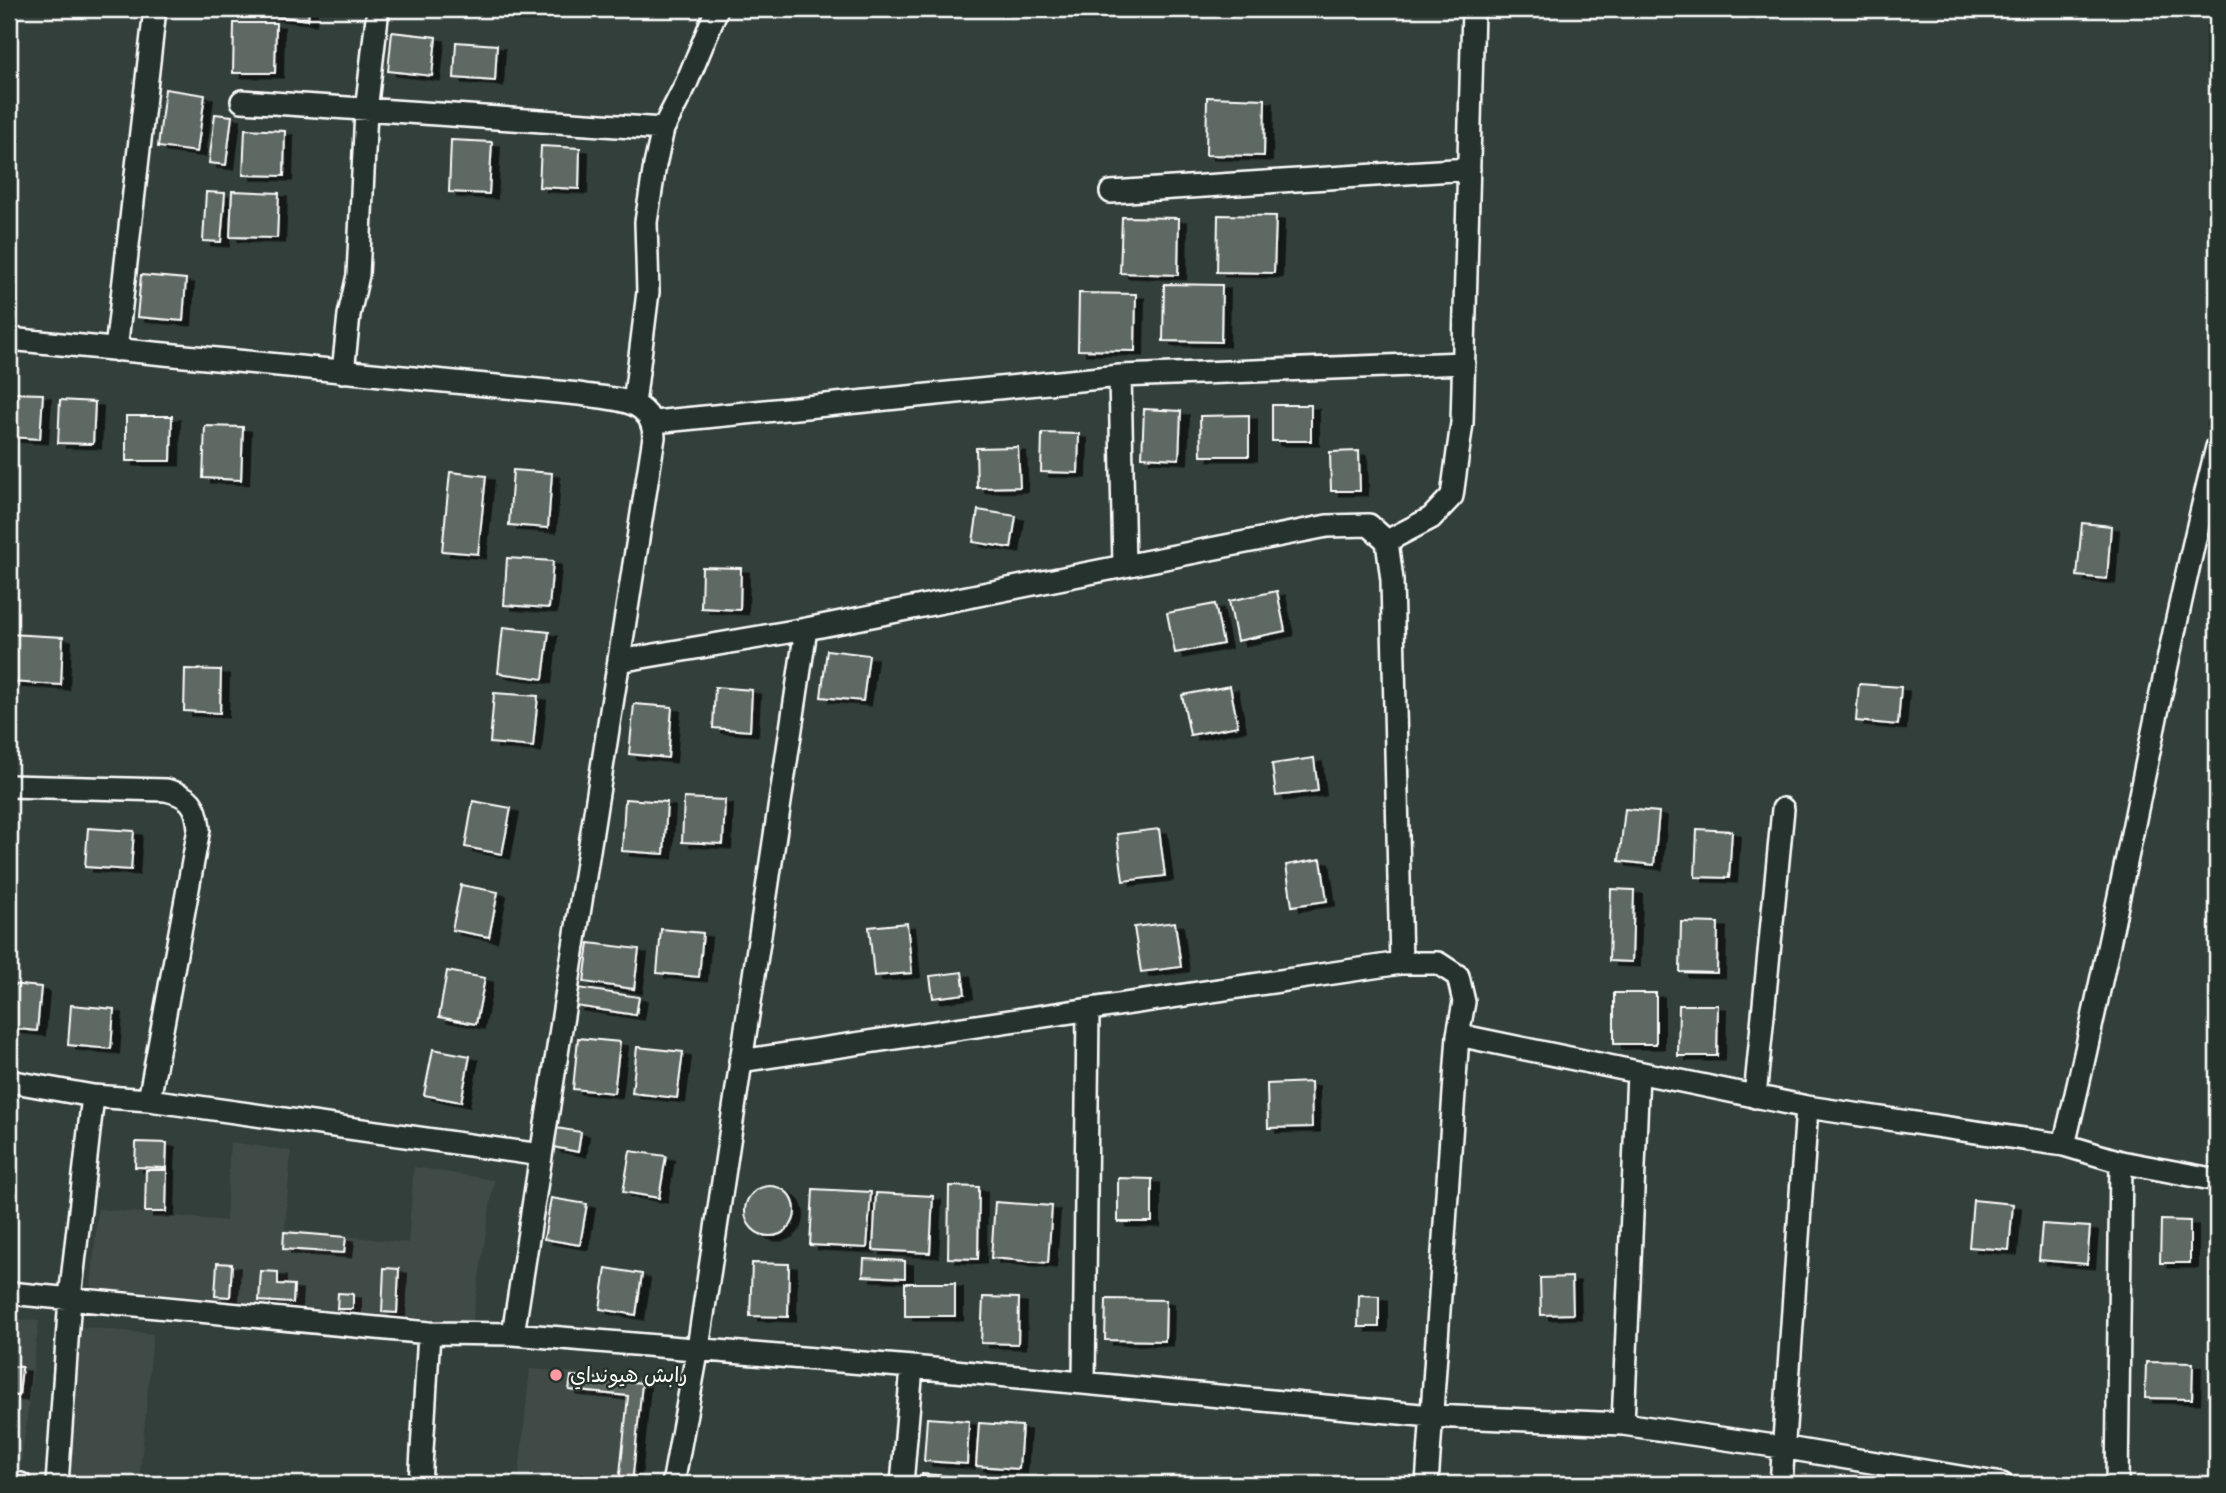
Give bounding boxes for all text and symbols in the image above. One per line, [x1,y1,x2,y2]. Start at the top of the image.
place label: رابش هيونداي [570,1356,687,1394]
marker: رابش هيونداي [548,1367,564,1383]

